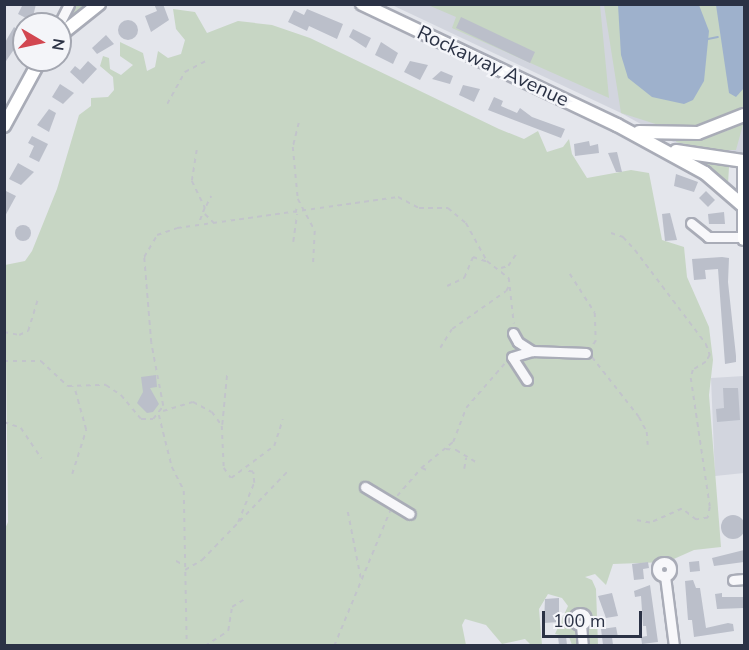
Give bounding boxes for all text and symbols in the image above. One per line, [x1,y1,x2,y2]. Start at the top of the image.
north arrow [12,12,72,72]
street label: Rockaway Avenue [413,20,573,112]
text: N [46,37,70,52]
scale bar [545,599,646,637]
text: 100 m [553,609,605,633]

